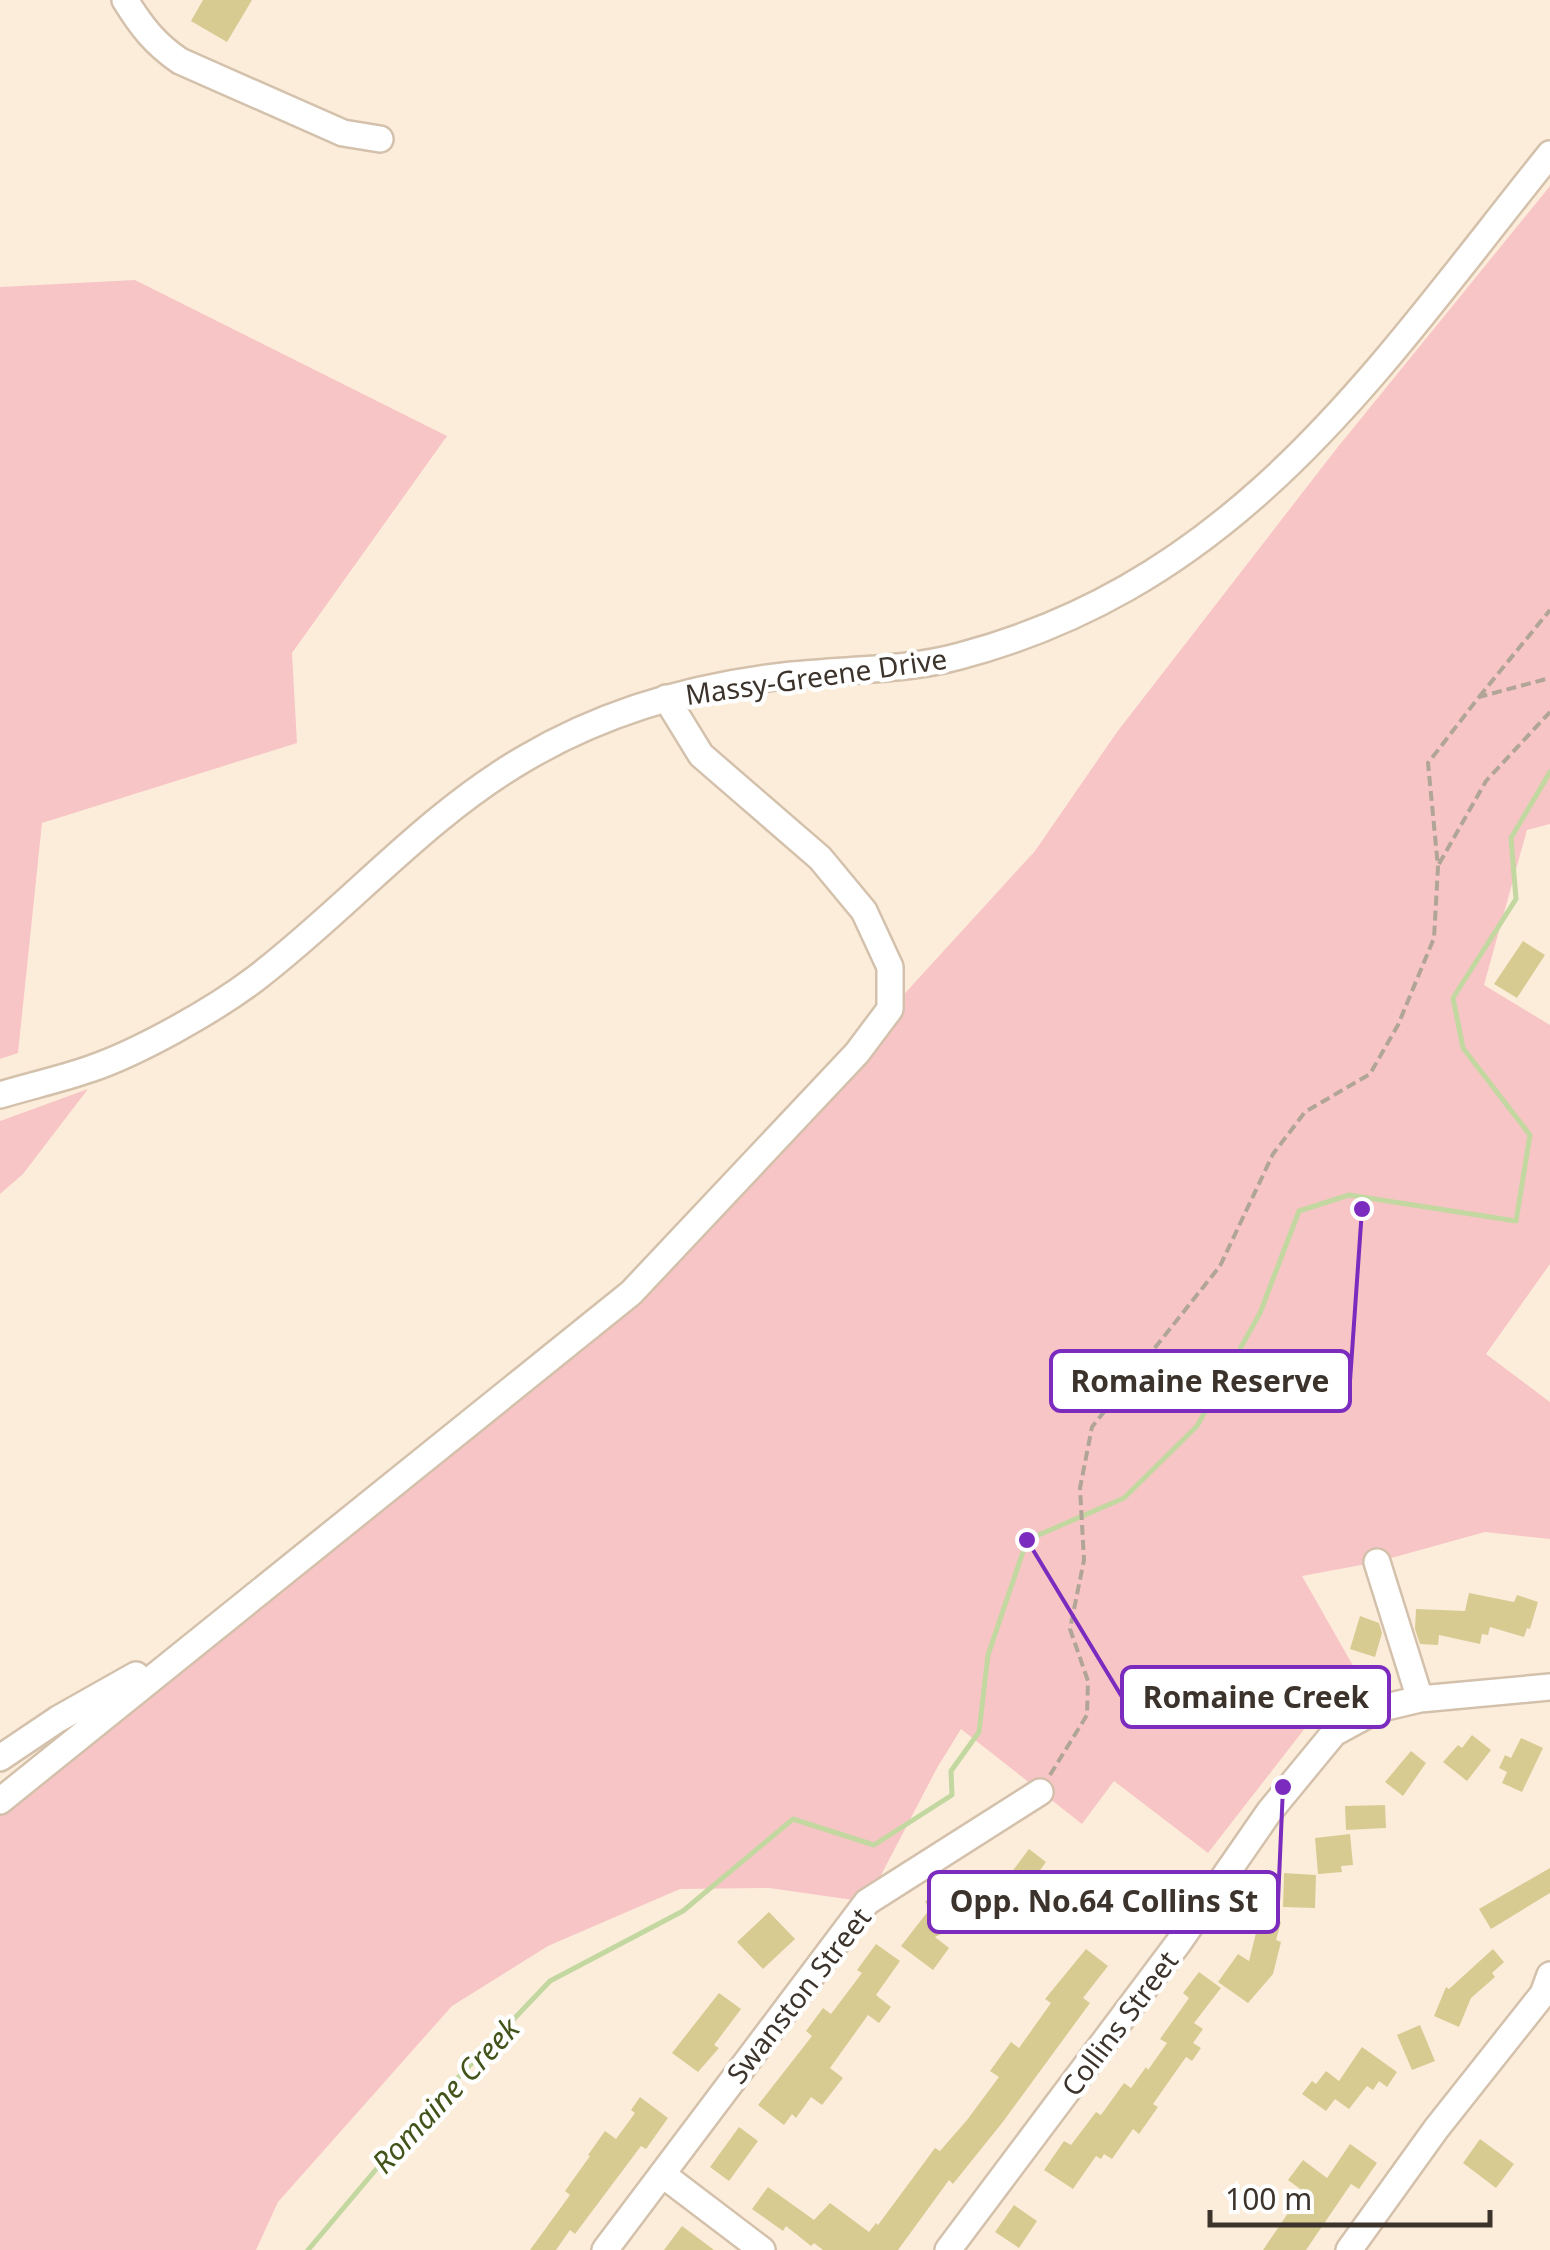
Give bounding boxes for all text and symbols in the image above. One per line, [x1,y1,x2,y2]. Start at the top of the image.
street label: Massy-Greene Drive [683,639,949,713]
callout: Romaine Reserve [1051,1351,1350,1411]
text: Romaine Reserve [1071,1360,1329,1401]
callout: Romaine Creek [1122,1667,1389,1727]
text: Romaine Creek [1143,1676,1370,1717]
callout: Opp. No.64 Collins St [929,1872,1278,1932]
text: Opp. No.64 Collins St [950,1880,1258,1921]
street label: Swanston Street [717,1899,879,2091]
street label: Collins Street [1052,1943,1186,2103]
water label: Romaine Creek [362,2007,529,2182]
scale bar [1210,2165,1490,2227]
text: 100 m [1225,2178,1312,2219]

